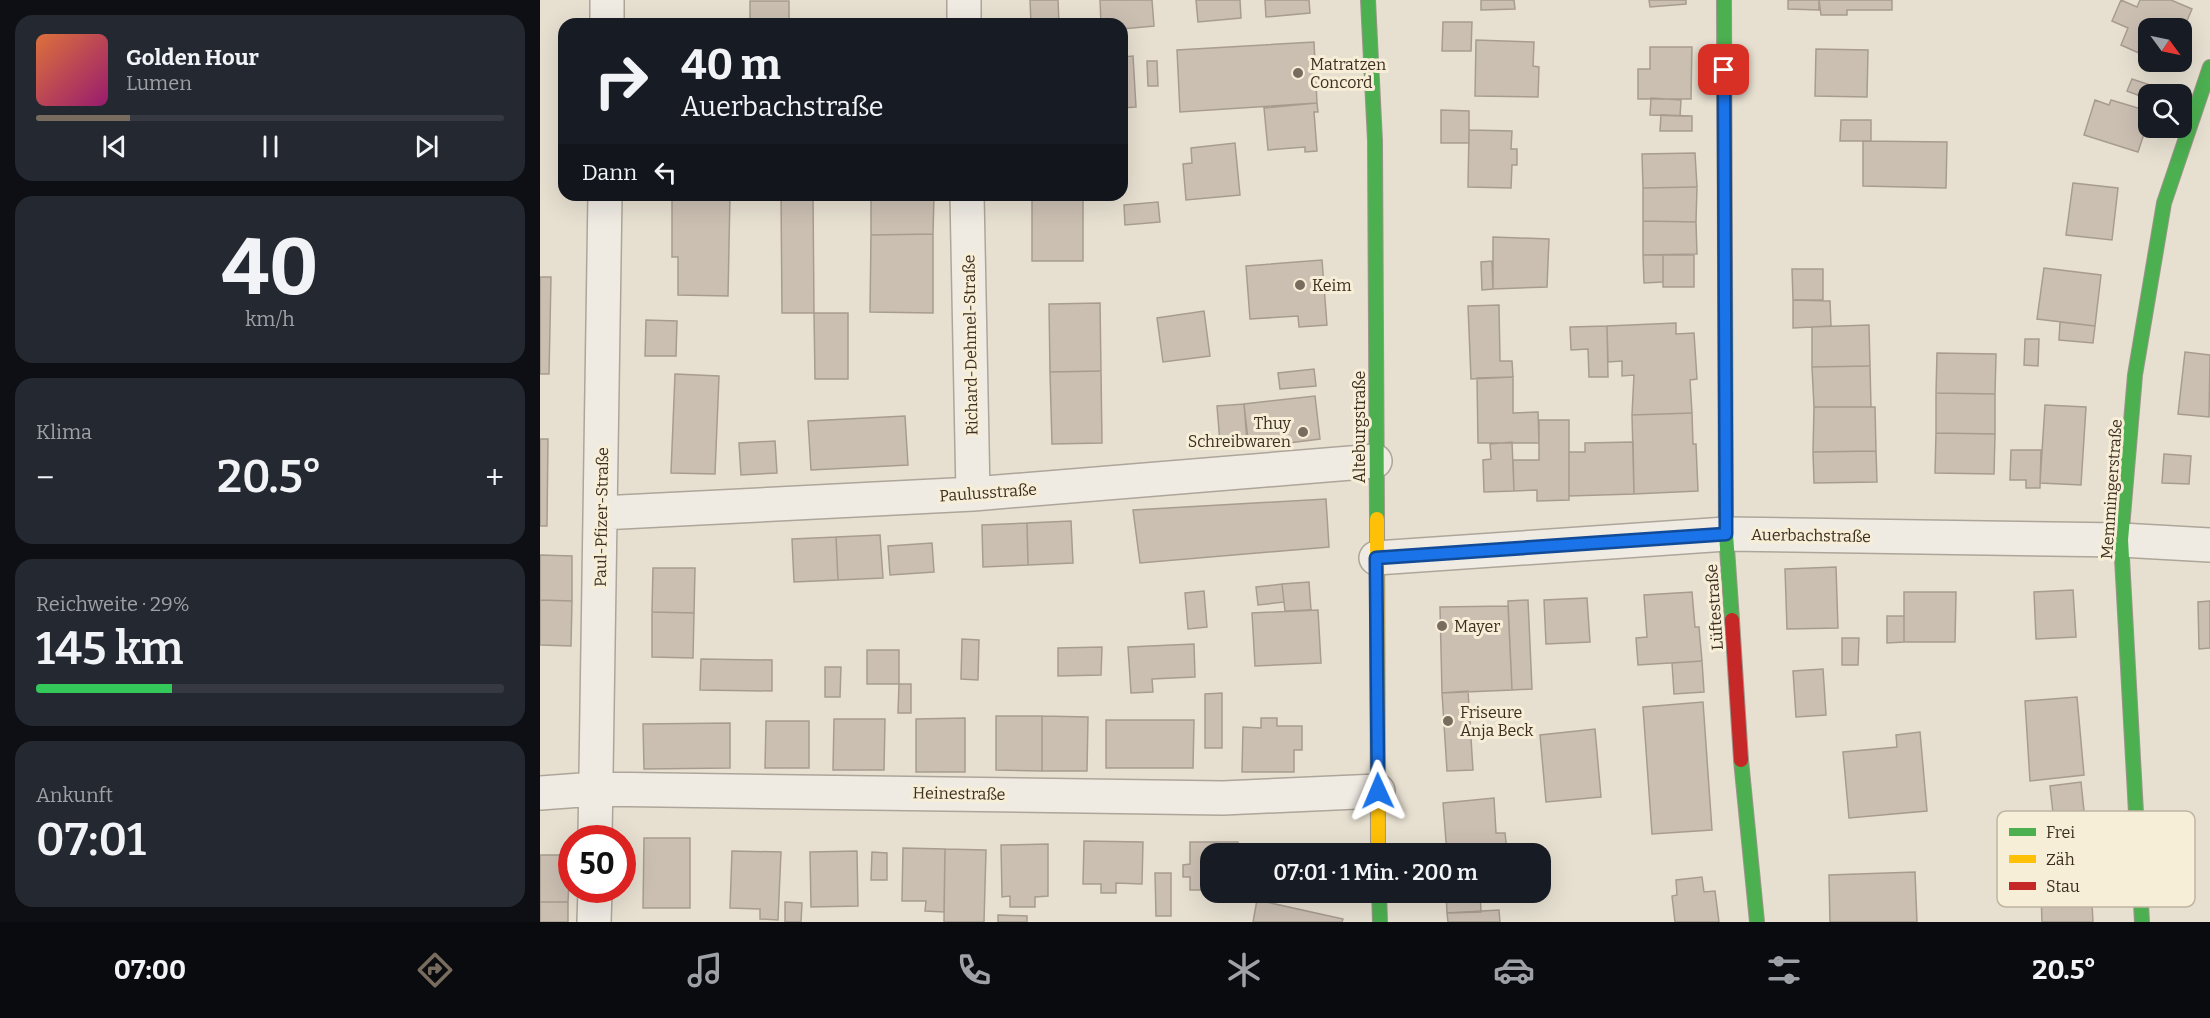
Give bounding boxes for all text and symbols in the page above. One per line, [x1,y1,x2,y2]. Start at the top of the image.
north arrow [2138,18,2192,72]
map controls [2138,18,2192,138]
text: 40 m [681,40,781,90]
icon: right [582,42,660,120]
text: Golden Hour [126,44,259,71]
pin [1698,44,1749,95]
icon: arrive [1707,53,1740,86]
place label: Matratzen Concord [1310,55,1386,92]
marker: Matratzen Concord [1291,66,1305,80]
text: Lumen [126,71,192,95]
button: search [2138,84,2192,138]
text: Auerbachstraße [681,91,883,123]
icon: previous [98,130,131,163]
icon: pause [254,130,287,163]
icon: next [410,130,443,163]
icon: left [649,156,682,189]
text: Dann [582,159,637,186]
text: 40 [221,221,319,315]
street label: Richard-Dehmel-Straße [959,255,982,435]
place label: Keim [1312,276,1351,295]
marker: Keim [1293,278,1307,292]
text: km/h [245,307,295,331]
street label: Alteburgstraße [1350,371,1369,483]
place label: Thuy Schreibwaren [1188,414,1292,451]
street label: Memmingerstraße [2097,418,2126,560]
text: Klima [36,420,92,444]
marker: Thuy Schreibwaren [1296,425,1310,439]
street label: Paul-Pfizer-Straße [591,447,612,587]
text: 20.5° [217,450,322,504]
text: − [36,458,54,498]
text: + [485,458,504,498]
street label: Paulusstraße [939,480,1037,505]
street label: Auerbachstraße [1751,525,1871,546]
street label: Lüftestraße [1702,563,1727,651]
text: Reichweite · 29% [36,592,190,616]
place label: Mayer [1454,617,1500,636]
marker: Mayer [1435,619,1449,633]
text: 145 km [36,622,184,676]
place label: Friseure Anja Beck [1460,703,1533,740]
marker: Friseure Anja Beck [1441,714,1455,728]
position arrow [1346,759,1410,823]
text: Ankunft [36,783,113,807]
street label: Heinestraße [913,783,1005,804]
legend [1997,811,2195,907]
text: 07:01 [36,813,146,867]
text: Frei [2046,823,2075,842]
speed limit sign: 50 [558,825,636,903]
text: Zäh [2046,850,2075,869]
text: 07:01 · 1 Min. · 200 m [1273,859,1478,886]
text: Stau [2046,877,2080,896]
icon: directions [414,949,456,991]
icon: music [684,949,726,991]
icon: phone [953,949,995,991]
icon: climate [1223,949,1265,991]
icon: car [1493,949,1535,991]
icon: filters [1763,949,1805,991]
text: 07:00 [114,954,186,986]
text: 20.5° [2032,954,2096,986]

